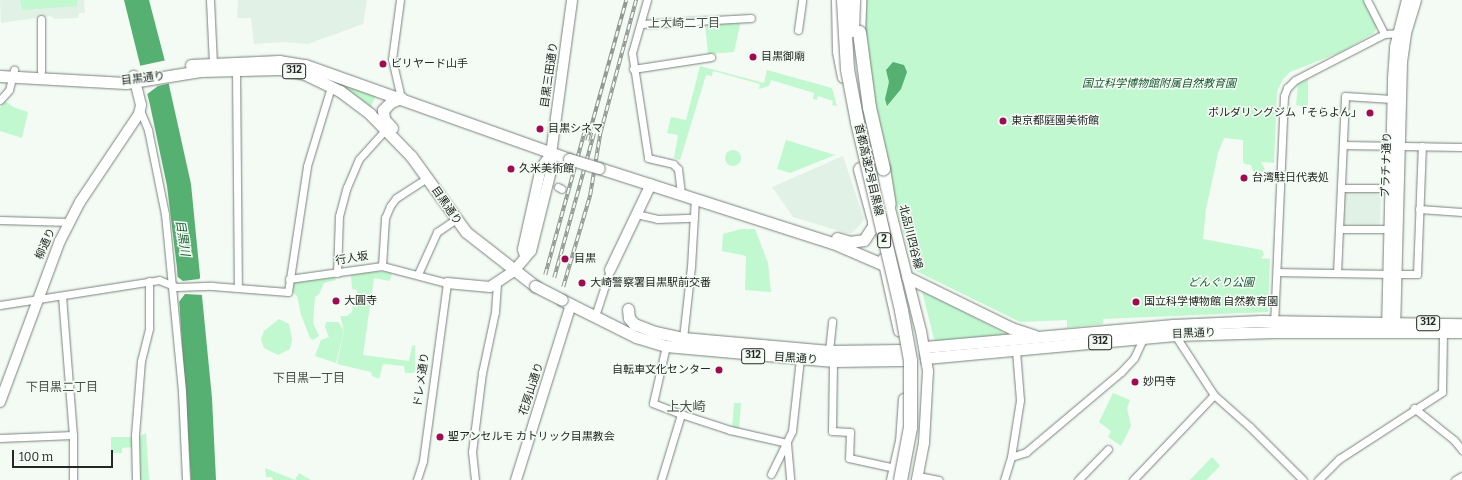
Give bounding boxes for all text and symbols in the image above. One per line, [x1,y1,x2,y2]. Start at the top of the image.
district label: 上大崎二丁目 [648,17,720,31]
street label: 目黒三田通り [539,41,561,109]
place label: 目黒御廟 [761,50,805,64]
marker: 目黒御廟 [748,52,758,62]
place label: ビリヤード山手 [391,57,468,71]
marker: ビリヤード山手 [378,59,388,69]
road number: 312 [282,63,306,79]
street label: 目黒通り [120,70,166,88]
park label: 国立科学博物館附属自然教育園 [1082,77,1236,91]
place label: ボルダリングジム「そらよん」 [1208,106,1362,120]
marker: ボルダリングジム「そらよん」 [1365,108,1375,118]
place label: 東京都庭園美術館 [1011,114,1099,128]
marker: 東京都庭園美術館 [998,116,1008,126]
place label: 目黒シネマ [548,122,603,136]
street label: 首都高速2号目黒線 [851,123,885,217]
marker: 目黒シネマ [535,124,545,134]
street label: プラチナ通り [1379,132,1395,198]
place label: 久米美術館 [519,162,574,176]
marker: 久米美術館 [506,164,516,174]
place label: 台湾駐日代表処 [1252,171,1329,185]
marker: 台湾駐日代表処 [1239,173,1249,183]
street label: 目黒通り [428,184,464,228]
street label: 北品川四谷線 [896,203,924,271]
water label: 目黒川 [172,219,192,257]
street label: 柳通り [33,226,59,262]
road number: 2 [877,232,891,248]
street label: 行人坂 [335,250,369,268]
place label: 目黒 [574,252,596,266]
marker: 目黒 [559,253,571,265]
place label: 大崎警察署目黒駅前交番 [590,276,711,290]
park label: どんぐり公園 [1188,276,1254,290]
marker: 大崎警察署目黒駅前交番 [577,278,587,288]
place label: 大圓寺 [344,294,377,308]
place label: 国立科学博物館 自然教育園 [1144,295,1278,309]
marker: 大圓寺 [331,296,341,306]
marker: 国立科学博物館 自然教育園 [1131,297,1141,307]
road number: 312 [1416,315,1440,331]
street label: 目黒通り [1172,327,1216,341]
road number: 312 [1088,334,1112,350]
road number: 312 [741,348,765,364]
street label: 目黒通り [774,351,818,367]
street label: ドレメ通り [412,352,432,408]
street label: 花房山通り [517,361,547,417]
place label: 自転車文化センター [612,363,711,377]
marker: 自転車文化センター [714,365,724,375]
district label: 下目黒一丁目 [273,372,345,386]
place label: 妙円寺 [1143,375,1176,389]
marker: 妙円寺 [1130,377,1140,387]
district label: 下目黒二丁目 [26,381,98,395]
district label: 上大崎 [667,399,705,415]
place label: 聖アンセルモ カトリック目黒教会 [448,430,615,444]
marker: 聖アンセルモ カトリック目黒教会 [435,432,445,442]
scale bar [14,442,115,468]
text: 100 m [19,450,53,464]

